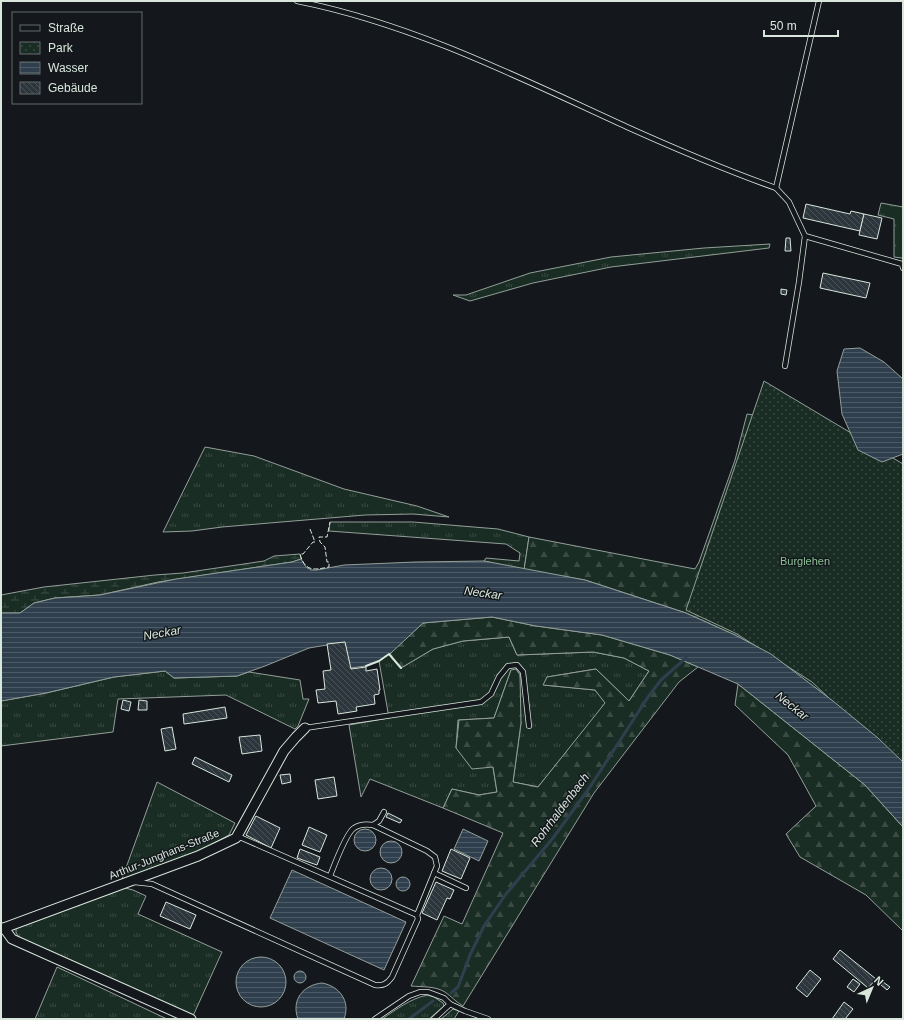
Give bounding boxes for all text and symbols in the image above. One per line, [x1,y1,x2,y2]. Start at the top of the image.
legend [12,12,142,104]
scale bar [764,12,838,38]
text: 50 m [770,19,797,33]
text: Straße [48,21,84,35]
text: Park [48,41,74,55]
text: Wasser [48,61,88,75]
text: Gebäude [48,81,98,95]
park label: Burglehen [780,555,830,567]
water label: Neckar [463,583,504,603]
water label: Neckar [142,623,183,643]
water label: Neckar [773,689,812,724]
water label: Rohrhaldenbach [528,770,592,849]
street label: Arthur-Junghans-Straße [107,826,221,882]
north arrow [852,968,892,1008]
text: N [872,974,886,988]

